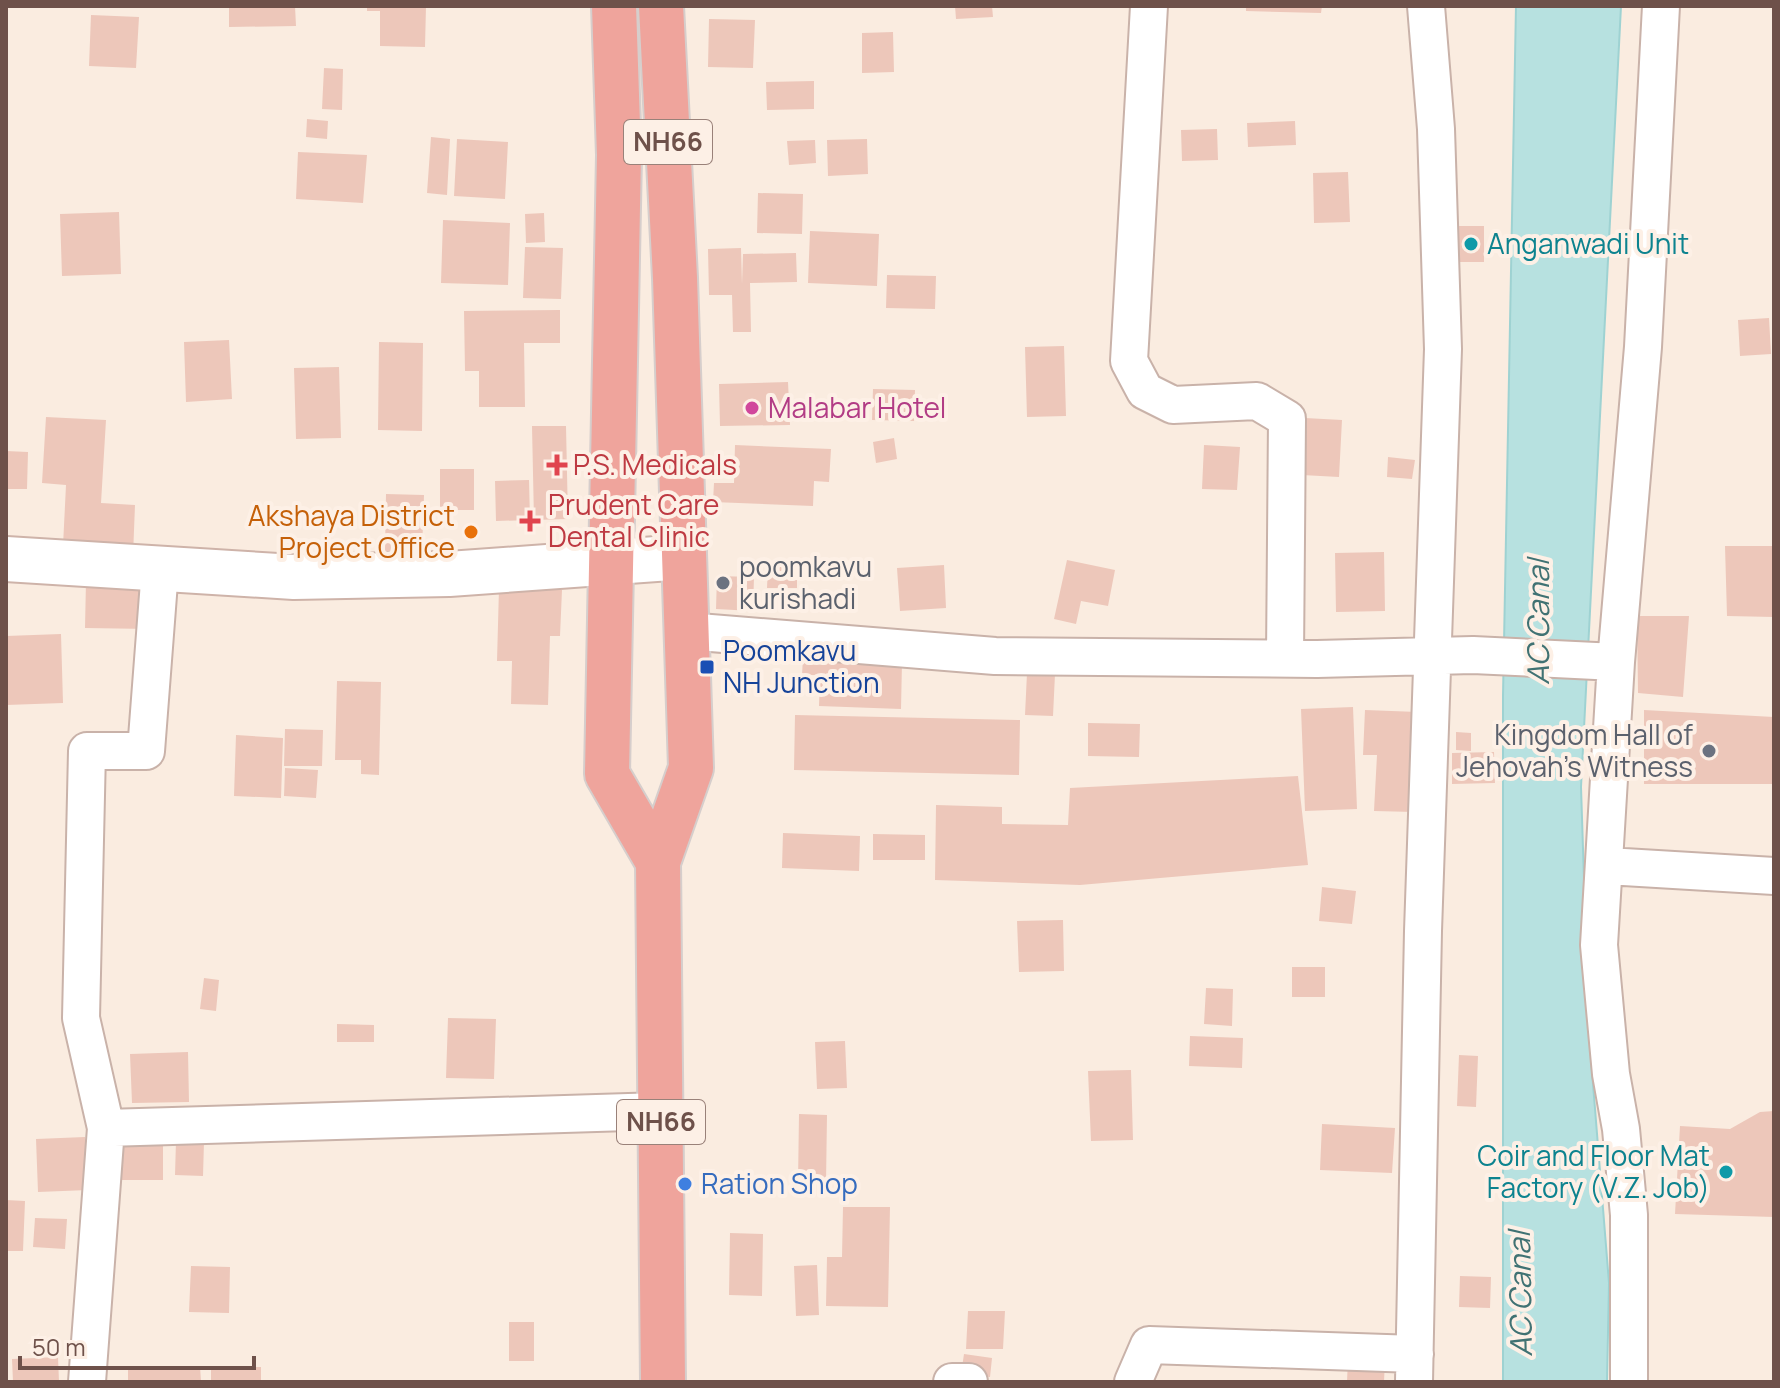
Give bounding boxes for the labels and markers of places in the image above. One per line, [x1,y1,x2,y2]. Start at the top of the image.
place label: Anganwadi Unit [1487,224,1689,262]
marker: Anganwadi Unit [1462,235,1480,253]
place label: Malabar Hotel [768,388,946,426]
marker: Malabar Hotel [743,399,761,417]
place label: P.S. Medicals [573,445,737,483]
marker: P.S. Medicals [548,456,566,474]
place label: Prudent Care Dental Clinic [548,485,719,555]
place label: Akshaya District Project Office [248,496,455,566]
marker: Prudent Care Dental Clinic [519,510,541,532]
marker: Akshaya District Project Office [462,523,480,541]
place label: poomkavu kurishadi [739,547,872,617]
marker: poomkavu kurishadi [714,574,732,592]
place label: Poomkavu NH Junction [723,631,880,701]
marker: Poomkavu NH Junction [698,658,716,676]
place label: Kingdom Hall of Jehovah's Witness [1456,715,1693,785]
marker: Kingdom Hall of Jehovah's Witness [1700,742,1718,760]
place label: Coir and Floor Mat Factory (V.Z. Job) [1477,1136,1710,1206]
marker: Coir and Floor Mat Factory (V.Z. Job) [1717,1163,1735,1181]
place label: Ration Shop [701,1164,858,1202]
marker: Ration Shop [676,1175,694,1193]

